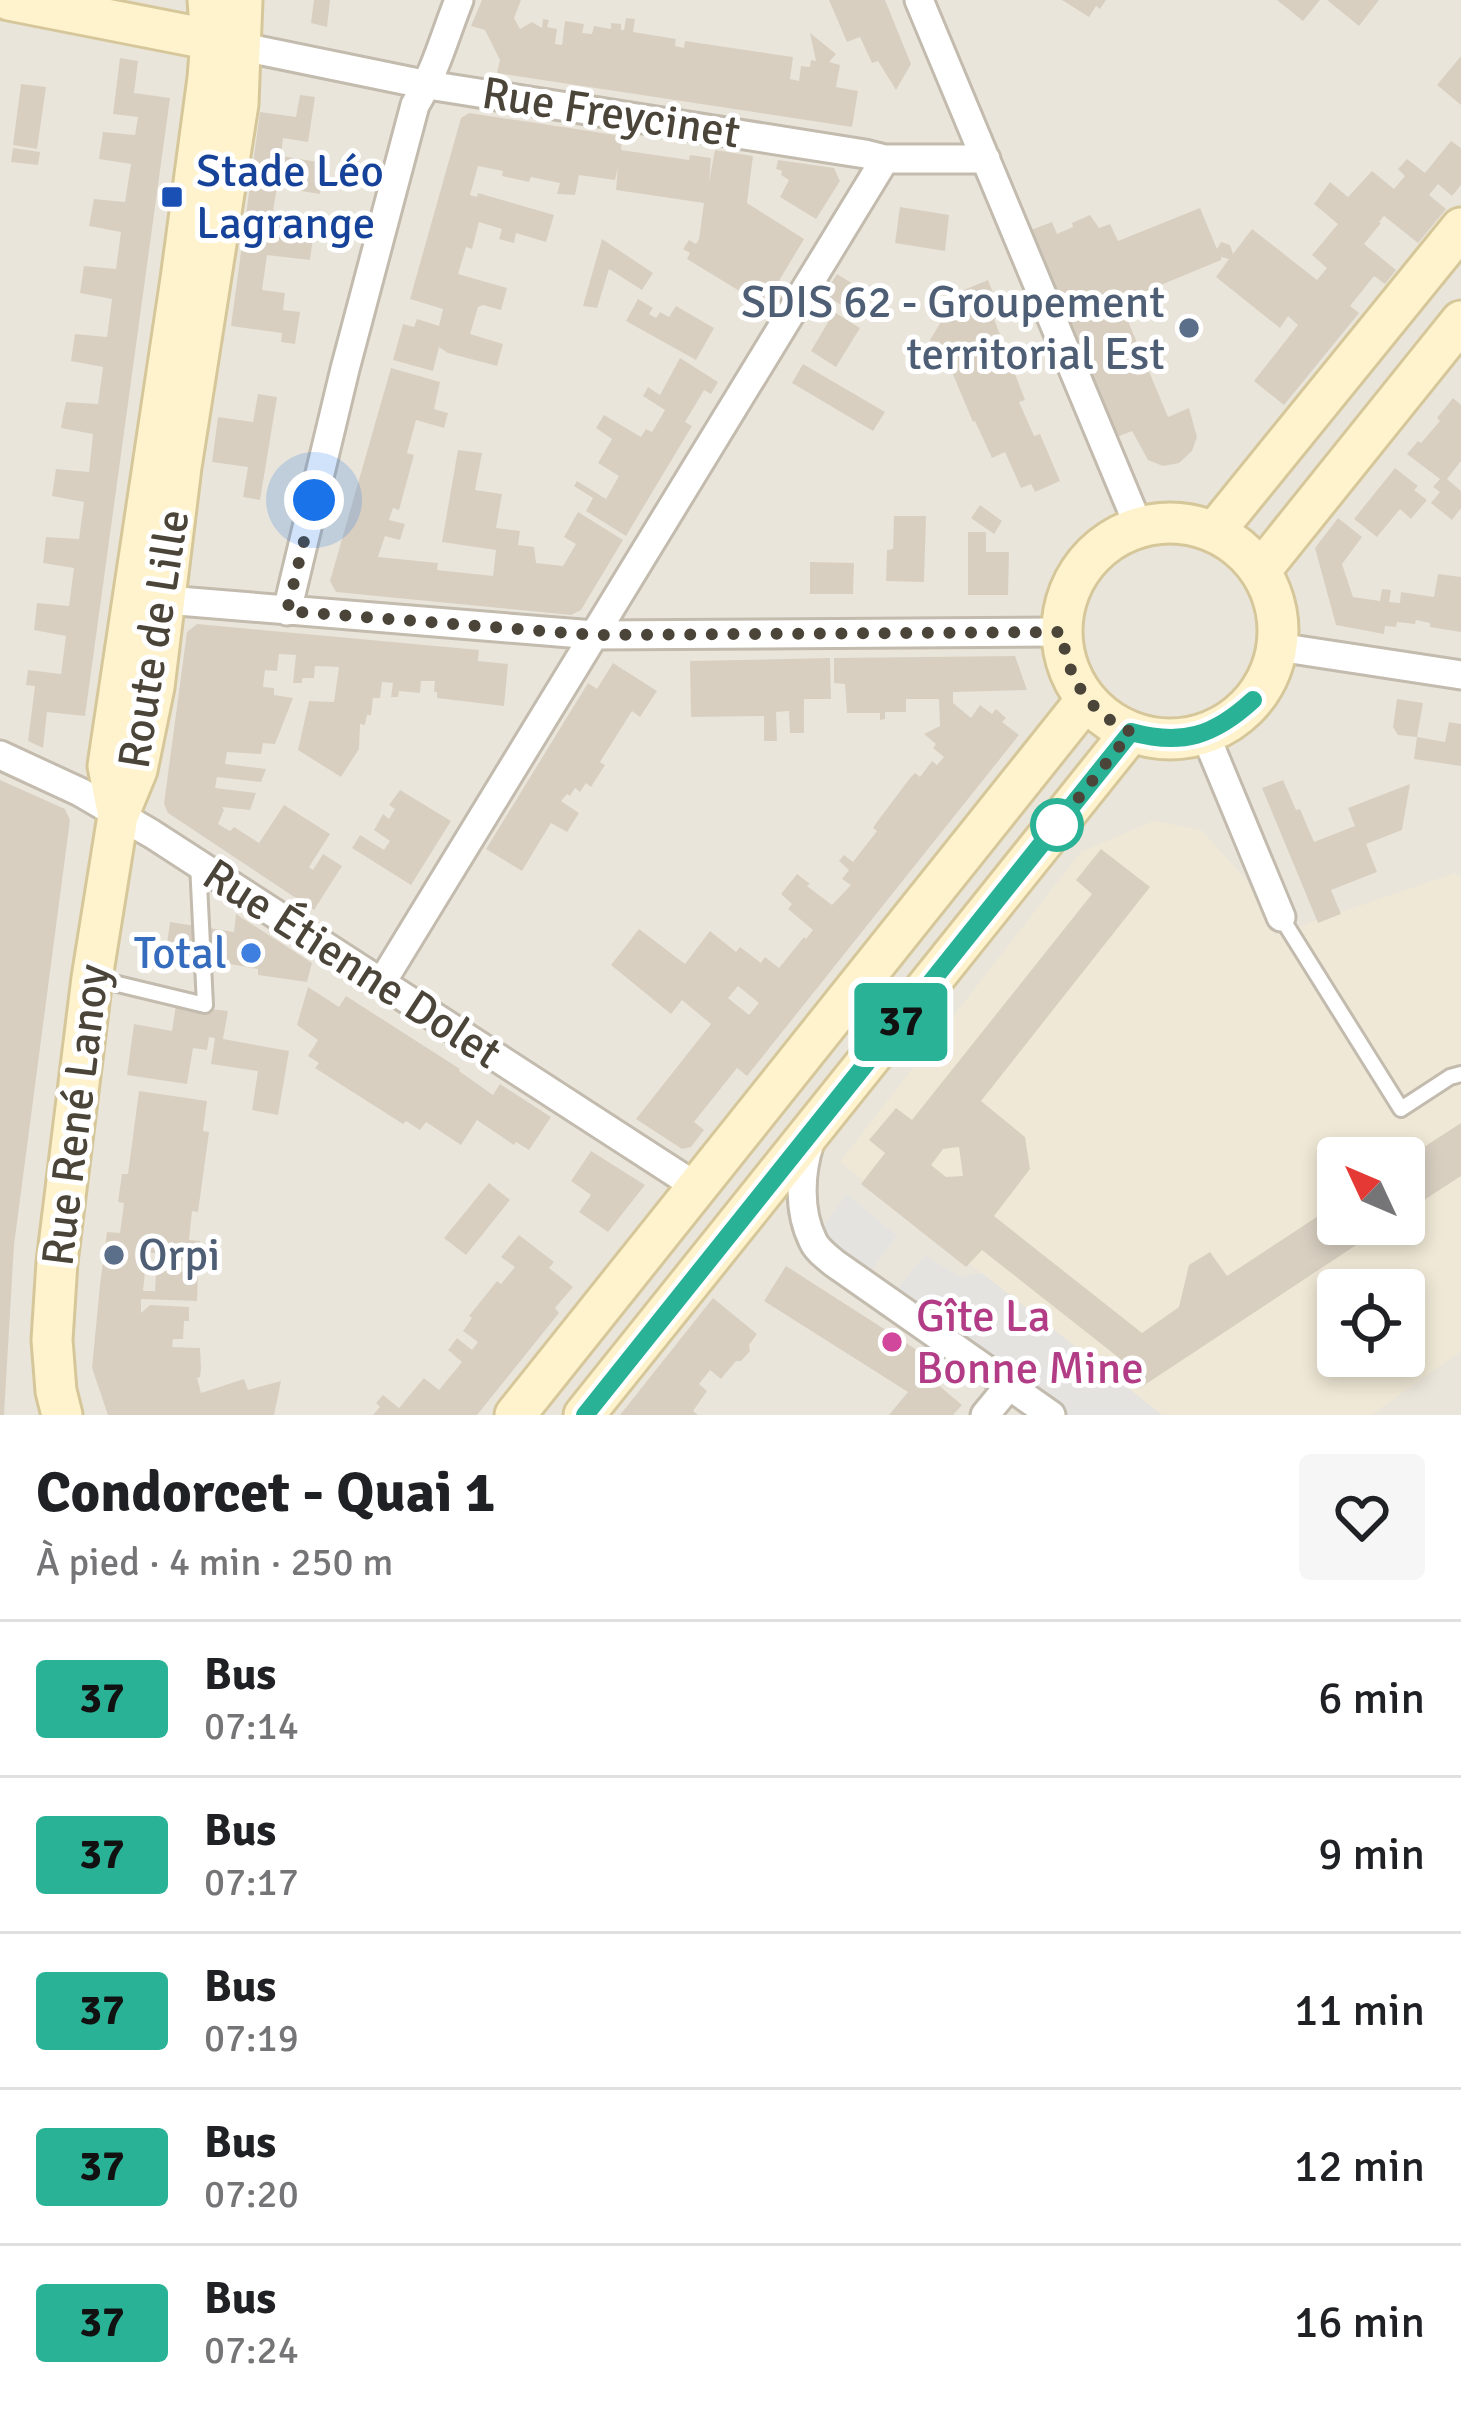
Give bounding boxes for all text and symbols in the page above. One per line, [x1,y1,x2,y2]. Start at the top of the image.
street label: Rue Freycinet [478,65,744,161]
place label: Stade Léo Lagrange [196,144,384,251]
marker: Stade Léo Lagrange [159,184,185,210]
place label: SDIS 62 - Groupement territorial Est [741,275,1165,382]
marker: SDIS 62 - Groupement territorial Est [1176,315,1202,341]
your location [284,470,344,530]
street label: Route de Lille [106,506,202,772]
unlabelled marker [1032,800,1082,850]
street label: Rue Étienne Dolet [193,847,511,1081]
place label: Total [134,926,227,981]
marker: Total [238,940,264,966]
street label: Rue René Lanoy [30,961,122,1269]
line badge: 37 [847,983,955,1061]
text: 37 [878,996,924,1047]
north arrow [1317,1137,1425,1245]
map controls [1317,1137,1425,1377]
place label: Orpi [138,1228,220,1283]
marker: Orpi [101,1242,127,1268]
button: locate [1317,1269,1425,1377]
place label: Gîte La Bonne Mine [916,1289,1144,1396]
marker: Gîte La Bonne Mine [879,1329,905,1355]
button: heart [1299,1454,1425,1580]
text: Condorcet - Quai 1 [36,1457,496,1528]
text: À pied · 4 min · 250 m [36,1538,393,1586]
text: Bus [204,1647,276,1702]
text: 6 min [1318,1671,1425,1726]
text: 37 [79,1673,125,1724]
text: 07:14 [204,1702,299,1750]
text: Bus [204,1803,276,1858]
text: 9 min [1318,1827,1425,1882]
text: 37 [79,1829,125,1880]
text: 07:17 [204,1858,299,1906]
text: Bus [204,1959,276,2014]
text: 11 min [1294,1983,1425,2038]
text: 37 [79,1985,125,2036]
text: 07:19 [204,2014,299,2062]
text: Bus [204,2115,276,2170]
text: 12 min [1294,2139,1425,2194]
text: 37 [79,2141,125,2192]
text: 07:20 [204,2170,299,2218]
text: Bus [204,2271,276,2326]
text: 16 min [1294,2295,1425,2350]
text: 37 [79,2297,125,2348]
text: 07:24 [204,2326,299,2374]

